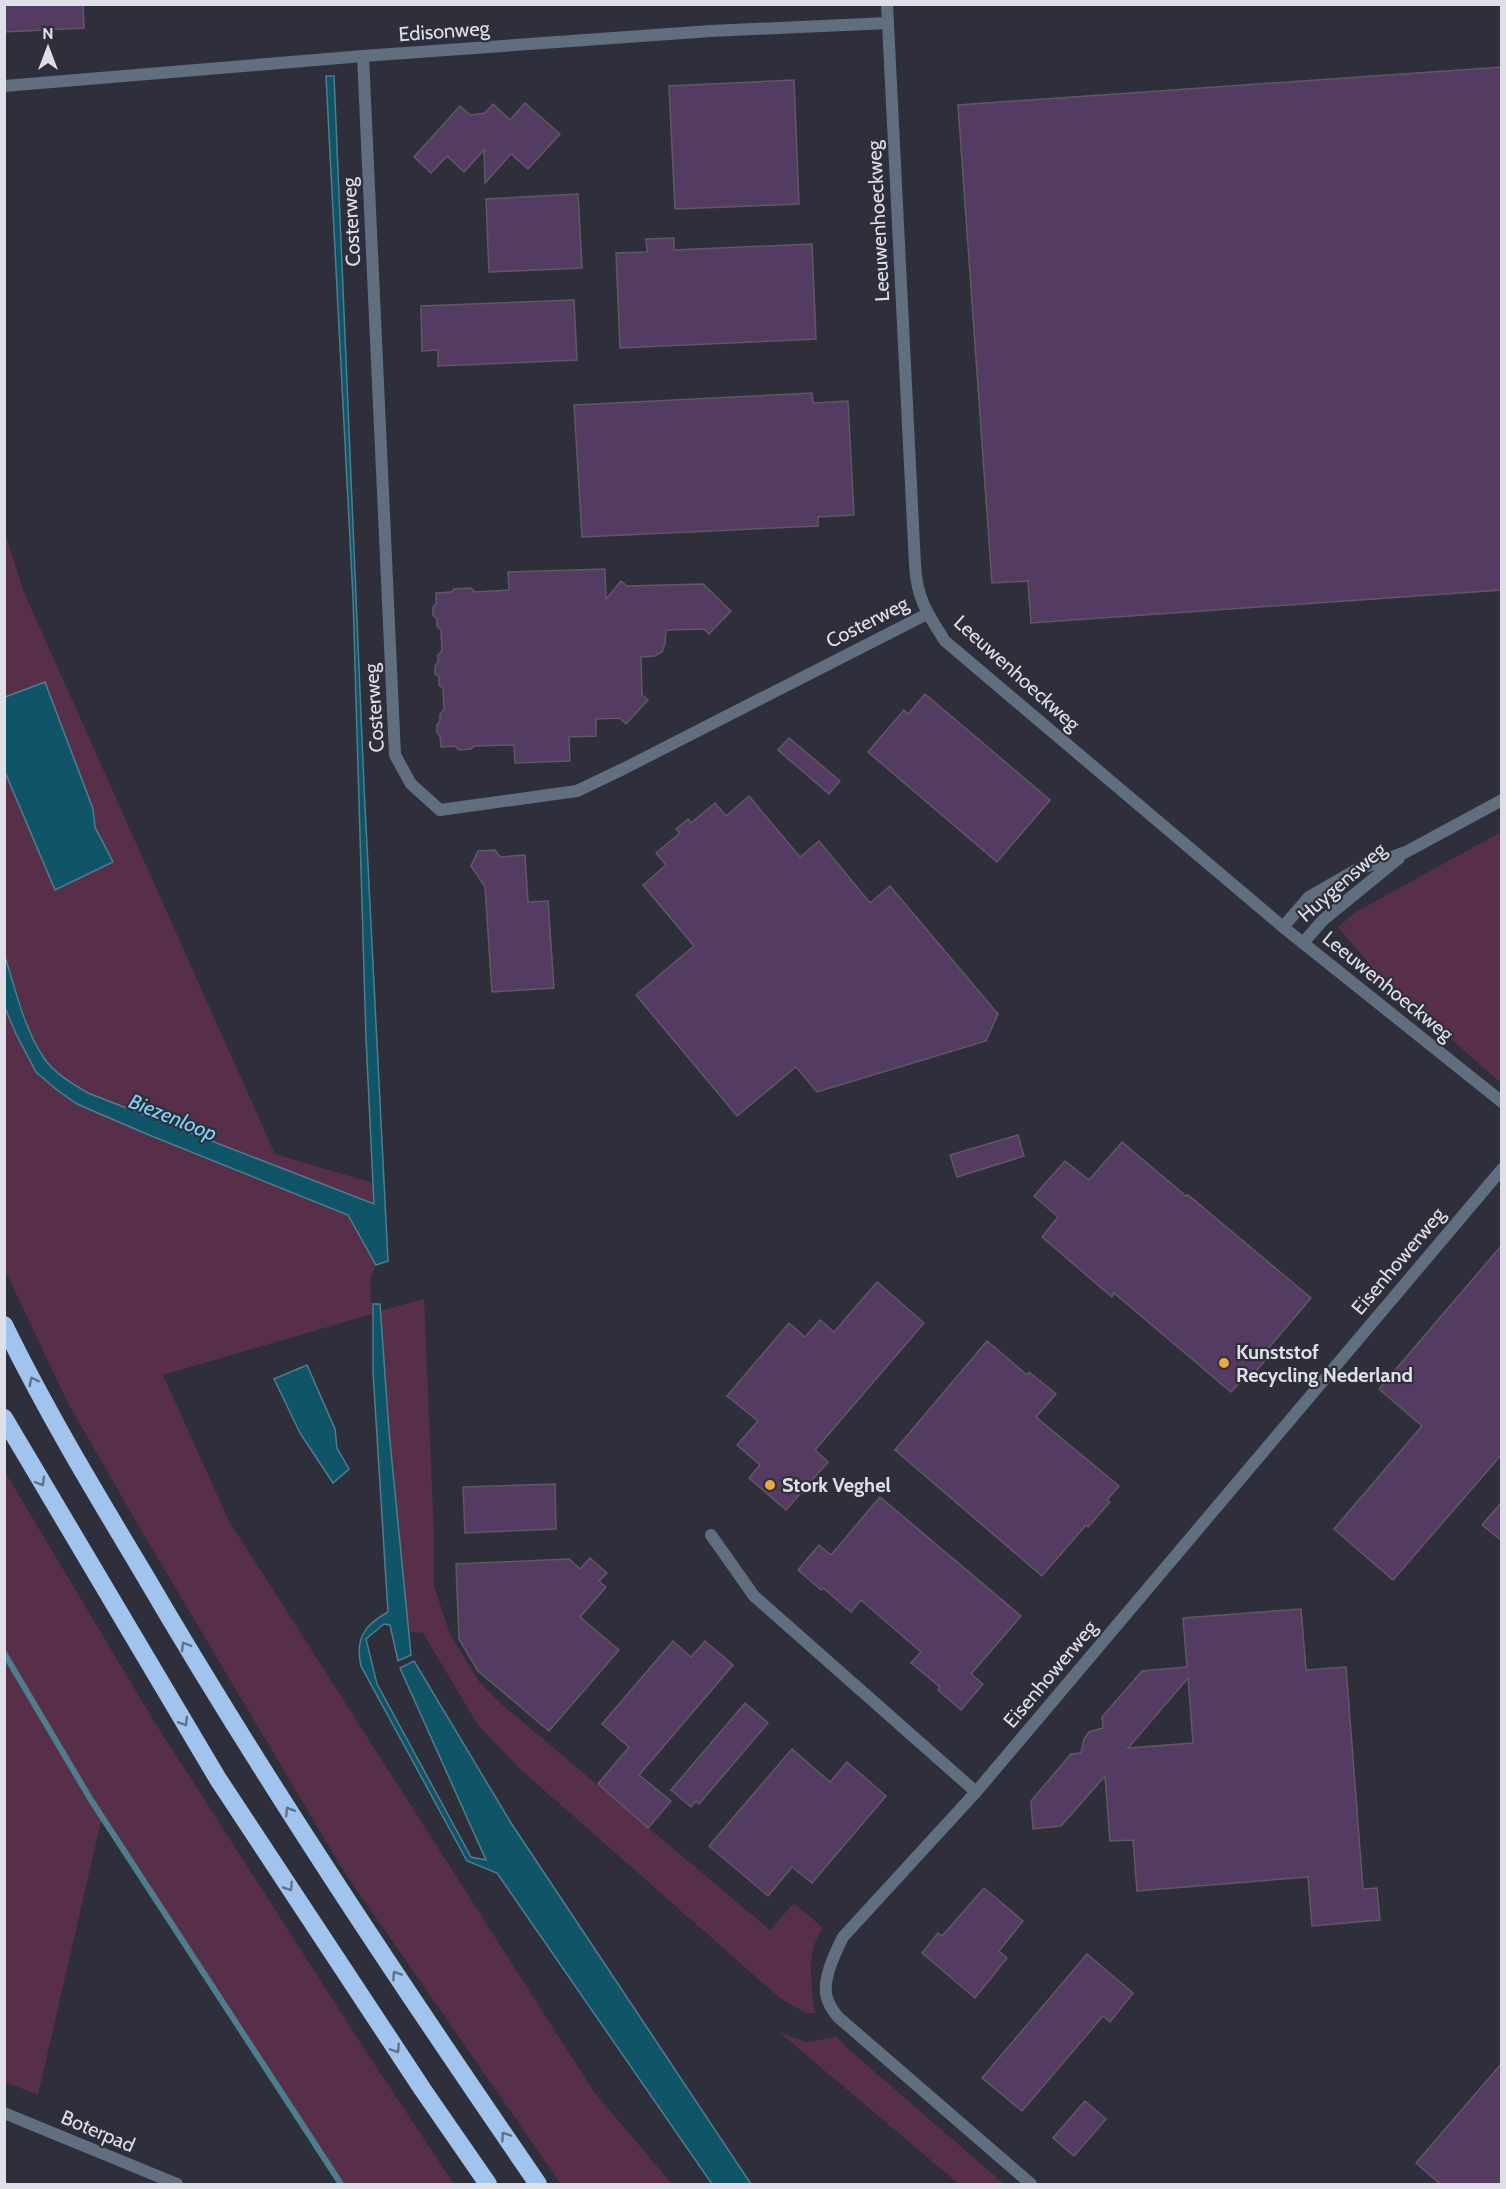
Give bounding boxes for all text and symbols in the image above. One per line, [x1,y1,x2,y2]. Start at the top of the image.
street label: Edisonweg [398,16,491,46]
north arrow [18,18,78,78]
text: N [42,24,54,43]
street label: Leeuwenhoeckweg [862,139,894,302]
street label: Costerweg [337,176,365,267]
street label: Costerweg [822,591,913,653]
street label: Leeuwenhoeckweg [949,610,1086,737]
street label: Costerweg [359,662,389,753]
street label: Huygensweg [1293,837,1392,927]
street label: Leeuwenhoeckweg [1318,926,1459,1047]
water label: Biezenloop [125,1088,221,1146]
street label: Eisenhowerweg [1346,1202,1451,1320]
place label: Kunststof Recycling Nederland [1236,1340,1413,1387]
marker: Kunststof Recycling Nederland [1217,1356,1231,1370]
one-way arrow [28,1376,40,1387]
place label: Stork Veghel [782,1473,891,1497]
one-way arrow [34,1476,46,1486]
marker: Stork Veghel [763,1478,777,1492]
street label: Eisenhowerweg [998,1615,1103,1733]
one-way arrow [181,1642,193,1652]
one-way arrow [177,1716,188,1726]
one-way arrow [285,1807,297,1817]
one-way arrow [281,1880,292,1891]
one-way arrow [392,1970,403,1981]
one-way arrow [389,2043,400,2054]
street label: Boterpad [57,2105,139,2157]
one-way arrow [501,2132,512,2143]

